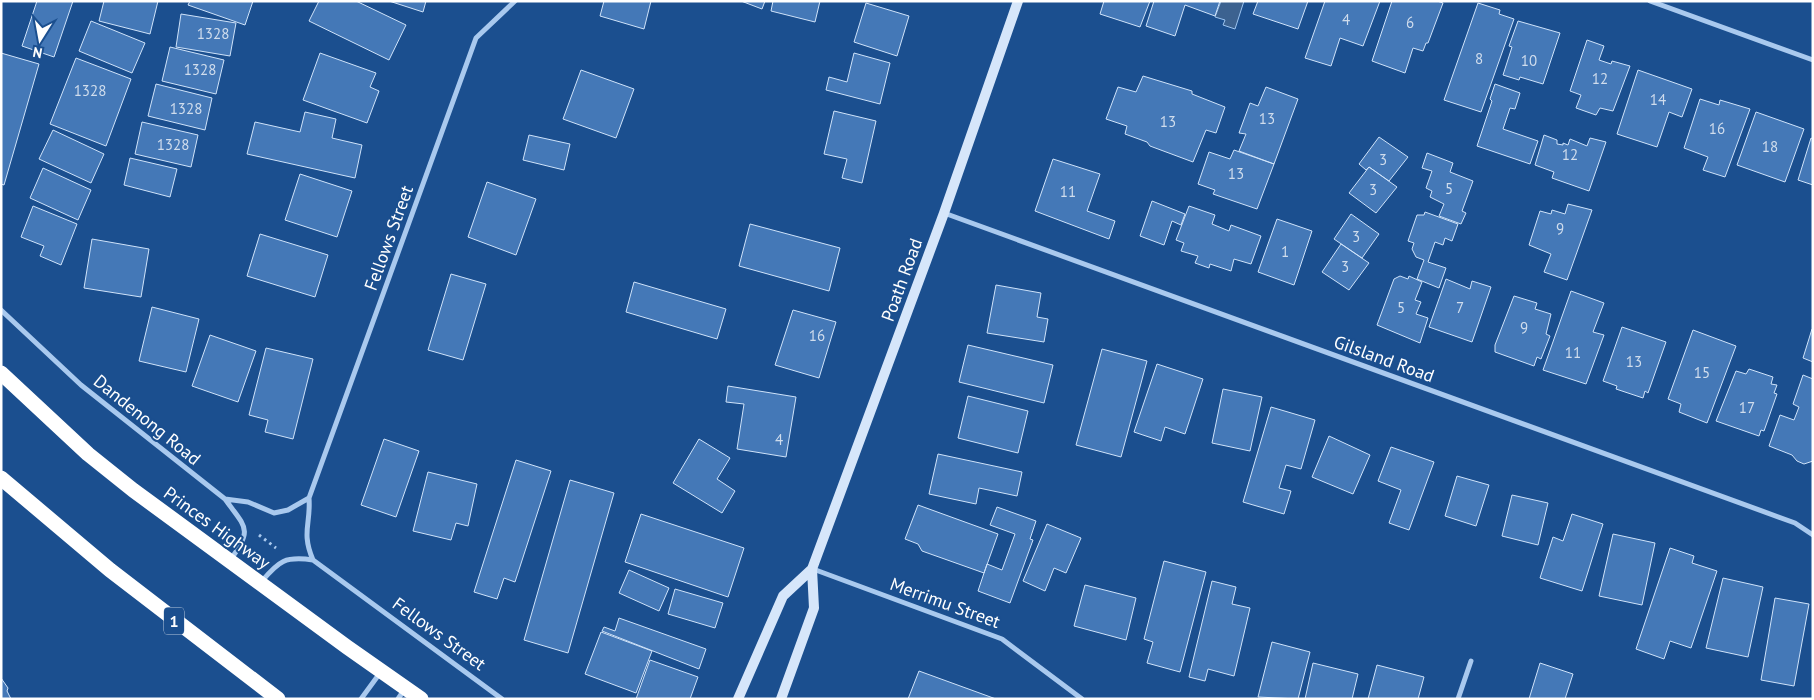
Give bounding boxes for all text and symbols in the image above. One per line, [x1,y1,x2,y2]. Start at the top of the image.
house number: 4 [1342,10,1350,29]
house number: 6 [1406,13,1414,32]
north arrow [15,15,65,65]
house number: 1328 [197,24,229,43]
text: N [31,43,44,62]
house number: 8 [1475,49,1483,68]
house number: 10 [1521,51,1537,70]
house number: 1328 [184,60,216,79]
house number: 12 [1592,69,1608,88]
house number: 1328 [74,81,106,100]
house number: 14 [1650,90,1666,109]
house number: 1328 [170,99,202,118]
house number: 13 [1259,109,1275,128]
house number: 13 [1160,112,1176,131]
house number: 16 [1709,119,1725,138]
house number: 1328 [157,135,189,154]
house number: 18 [1762,137,1778,156]
house number: 12 [1562,145,1578,164]
house number: 3 [1379,150,1387,169]
house number: 13 [1228,164,1244,183]
house number: 5 [1445,179,1453,198]
house number: 3 [1369,180,1377,199]
street label: Fellows Street [359,182,418,293]
house number: 11 [1060,182,1076,201]
house number: 9 [1556,219,1564,238]
house number: 3 [1352,227,1360,246]
street label: Poath Road [876,235,927,325]
house number: 1 [1281,242,1289,261]
house number: 3 [1341,257,1349,276]
house number: 5 [1397,298,1405,317]
house number: 7 [1456,298,1464,317]
house number: 9 [1520,318,1528,337]
house number: 16 [809,326,825,345]
street label: Gilsland Road [1331,330,1438,387]
house number: 11 [1565,343,1581,362]
house number: 13 [1626,352,1642,371]
house number: 15 [1694,363,1710,382]
street label: Dandenong Road [89,369,206,470]
house number: 17 [1739,398,1755,417]
house number: 4 [775,430,783,449]
street label: Princes Highway [159,481,276,574]
street label: Merrimu Street [887,572,1003,633]
street label: Fellows Street [388,592,491,675]
road number: 1 [164,608,184,634]

